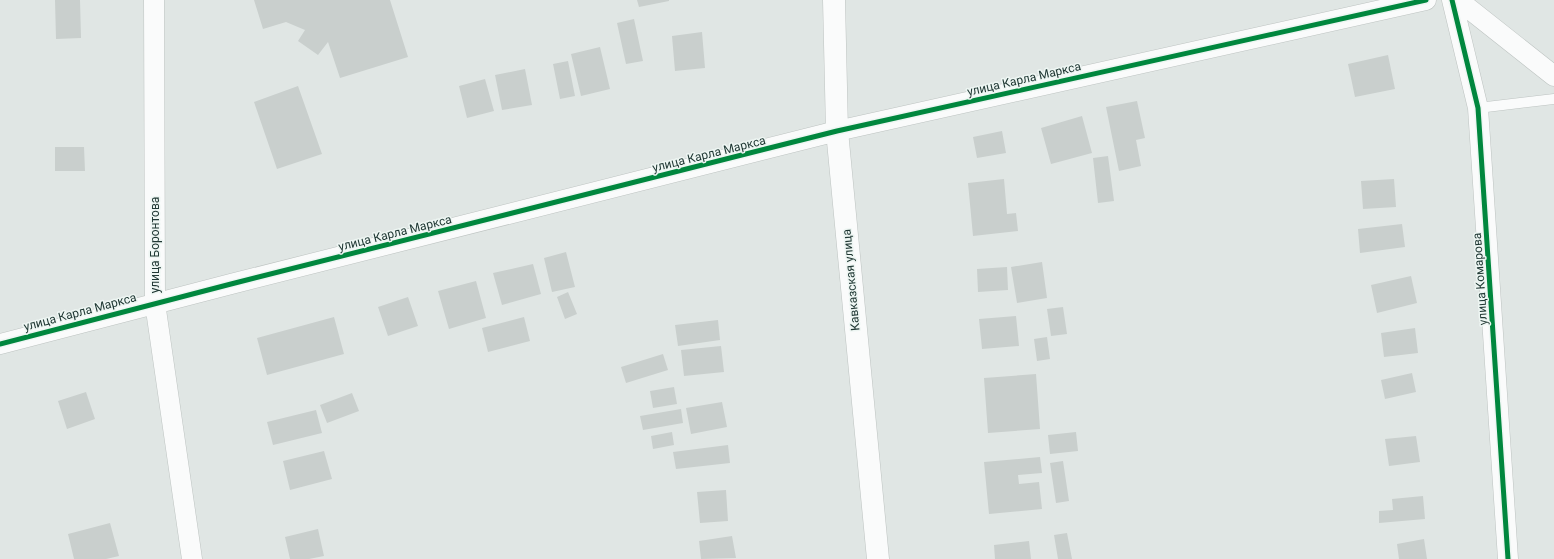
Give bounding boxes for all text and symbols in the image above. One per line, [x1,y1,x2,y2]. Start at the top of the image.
street label: улица Карла Маркса [966,59,1082,99]
street label: улица Карла Маркса [651,133,767,175]
street label: улица Боронтова [148,197,162,293]
street label: улица Карла Маркса [337,212,453,254]
street label: Кавказская улица [840,229,862,331]
street label: улица Комарова [1470,232,1490,326]
street label: улица Карла Маркса [22,290,138,334]

